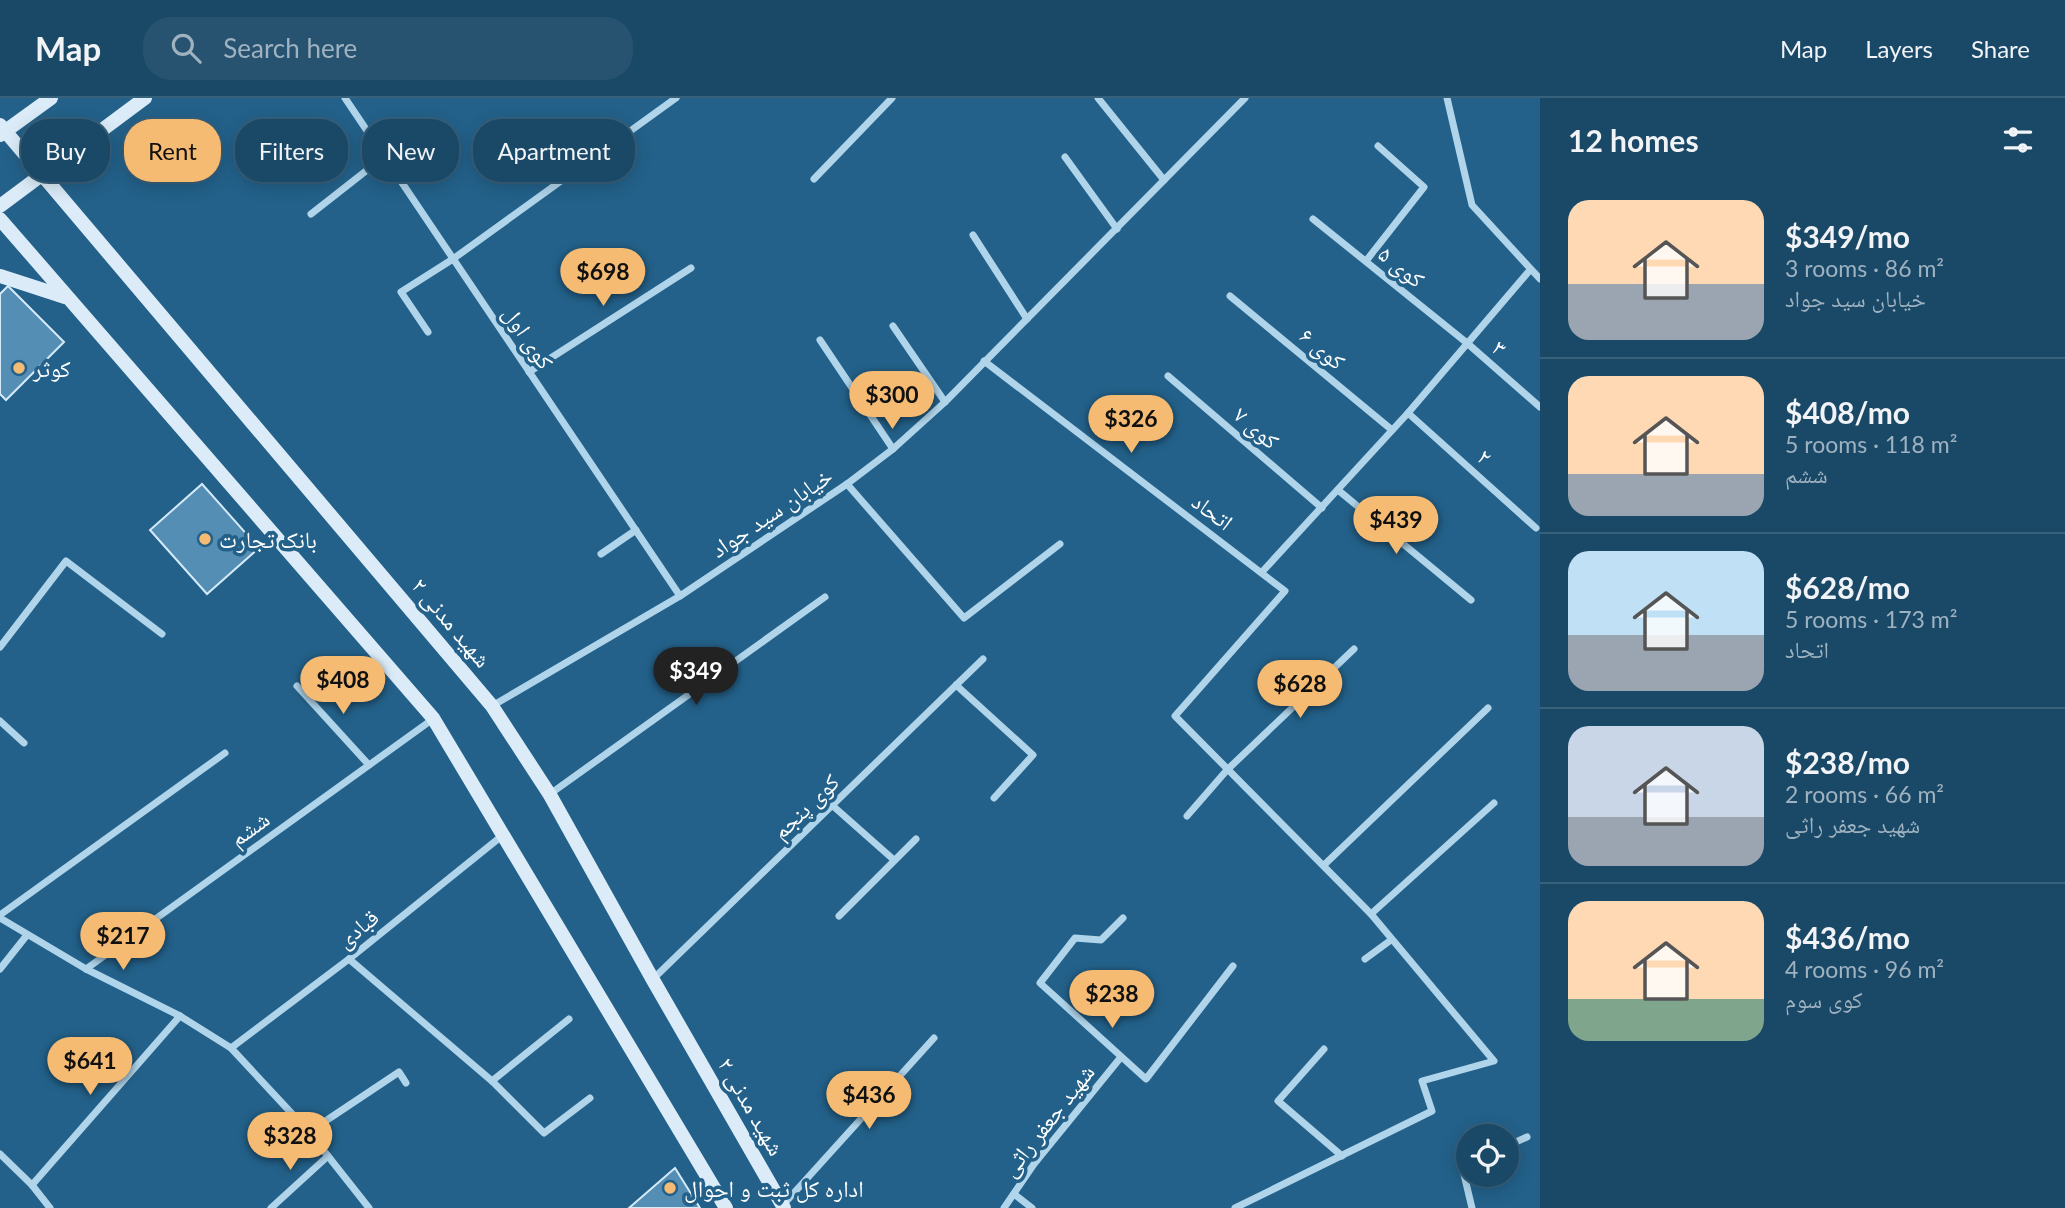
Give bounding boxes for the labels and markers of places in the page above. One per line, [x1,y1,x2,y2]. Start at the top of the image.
pin: $698 [562,248,644,308]
place label: کوثر [32,354,71,382]
marker: کوثر [11,360,27,376]
pin: $300 [851,372,933,431]
pin: $326 [1090,396,1172,455]
pin: $439 [1355,496,1437,556]
place label: بانک تجارت [219,525,317,554]
marker: بانک تجارت [197,531,213,547]
pin: $349 [655,648,737,707]
pin: $408 [302,656,384,716]
pin: $628 [1259,660,1341,720]
pin: $217 [82,912,164,972]
pin: $238 [1071,970,1153,1030]
pin: $641 [49,1038,131,1097]
pin: $436 [828,1072,910,1131]
pin: $328 [249,1112,331,1172]
place label: اداره کل ثبت و احوال [684,1174,864,1203]
marker: اداره کل ثبت و احوال [662,1180,678,1196]

